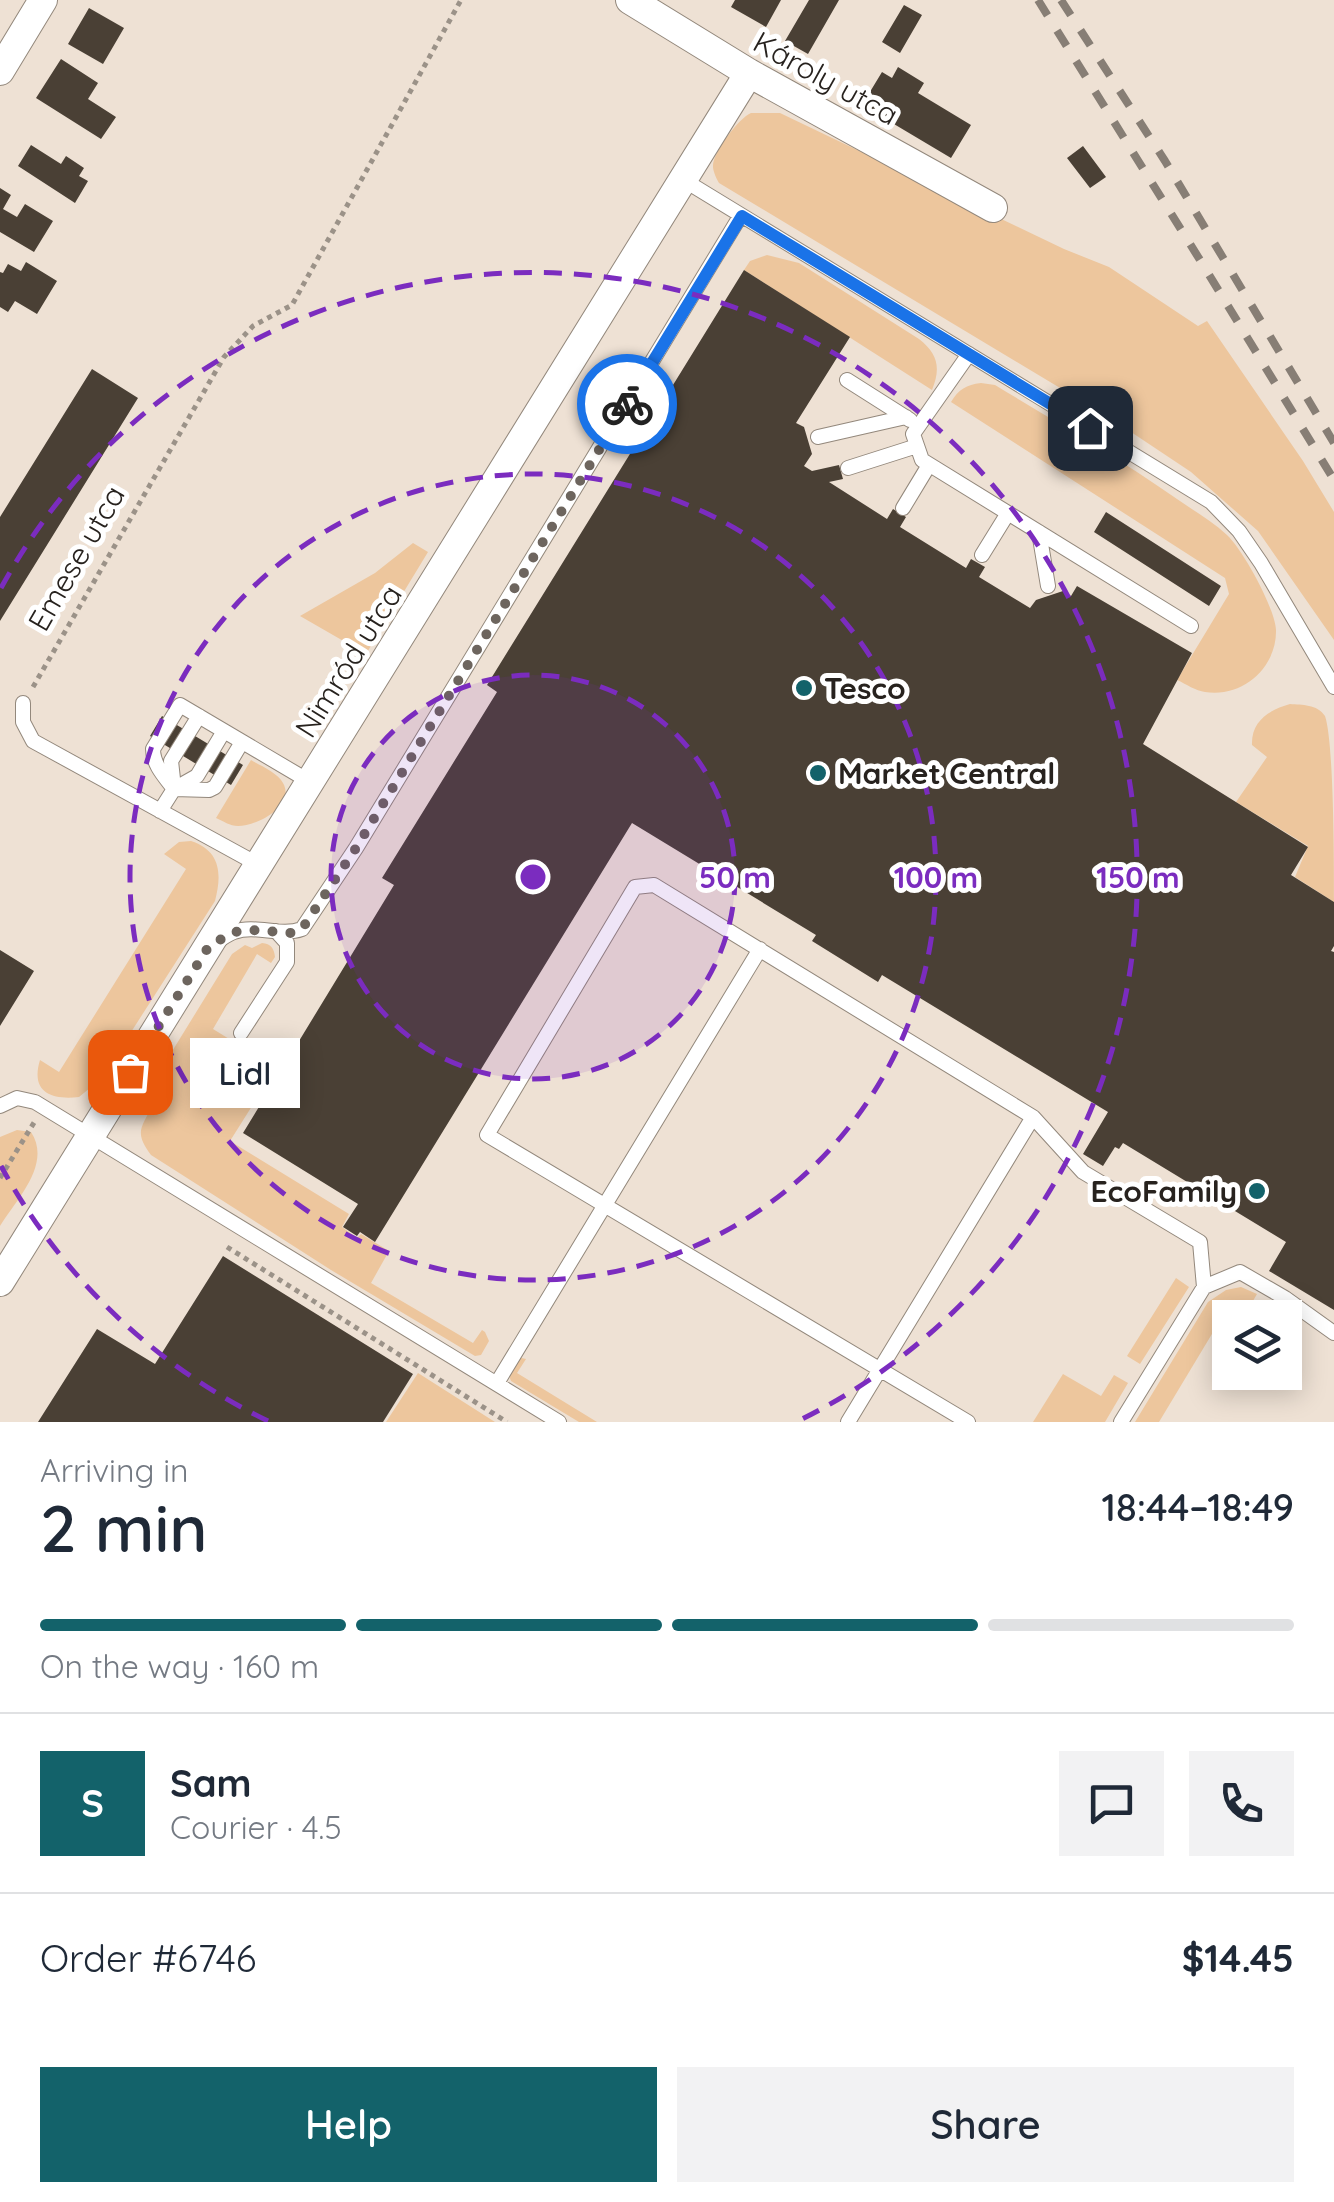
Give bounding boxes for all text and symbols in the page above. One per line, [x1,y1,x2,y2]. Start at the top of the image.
street label: Károly utca [747,23,905,133]
courier [577,354,677,454]
icon: bike [600,377,655,432]
pin [1048,386,1133,471]
icon: home [1063,401,1118,456]
street label: Emese utca [19,479,133,637]
street label: Nimród utca [286,578,410,744]
place label: Tesco [824,669,906,707]
marker: Tesco [793,677,815,699]
place label: Market Central [838,754,1055,792]
marker: Market Central [807,762,829,784]
text: 50 m [699,858,771,896]
text: 100 m [894,858,978,896]
text: 150 m [1096,858,1180,896]
centre of rings [515,859,551,895]
pin [88,1030,173,1115]
callout: Lidl [190,1037,300,1107]
icon: bag [103,1045,158,1100]
text: Lidl [218,1053,272,1093]
place label: EcoFamily [1091,1172,1237,1210]
marker: EcoFamily [1246,1180,1268,1202]
map controls [1212,1300,1302,1390]
button: layers [1212,1300,1302,1390]
text: Arriving in [40,1450,189,1490]
text: 18:44–18:49 [1102,1483,1294,1531]
text: 2 min [40,1487,208,1568]
text: On the way · 160 m [40,1646,319,1686]
button: chat [1059,1751,1164,1856]
button: phone [1189,1751,1294,1856]
text: Sam [170,1759,252,1807]
text: S [81,1779,104,1827]
text: Courier · 4.5 [170,1807,342,1847]
text: Order #6746 [40,1934,256,1982]
text: $14.45 [1182,1934,1294,1982]
button: Help [40,2067,657,2182]
button: Share [677,2067,1294,2182]

